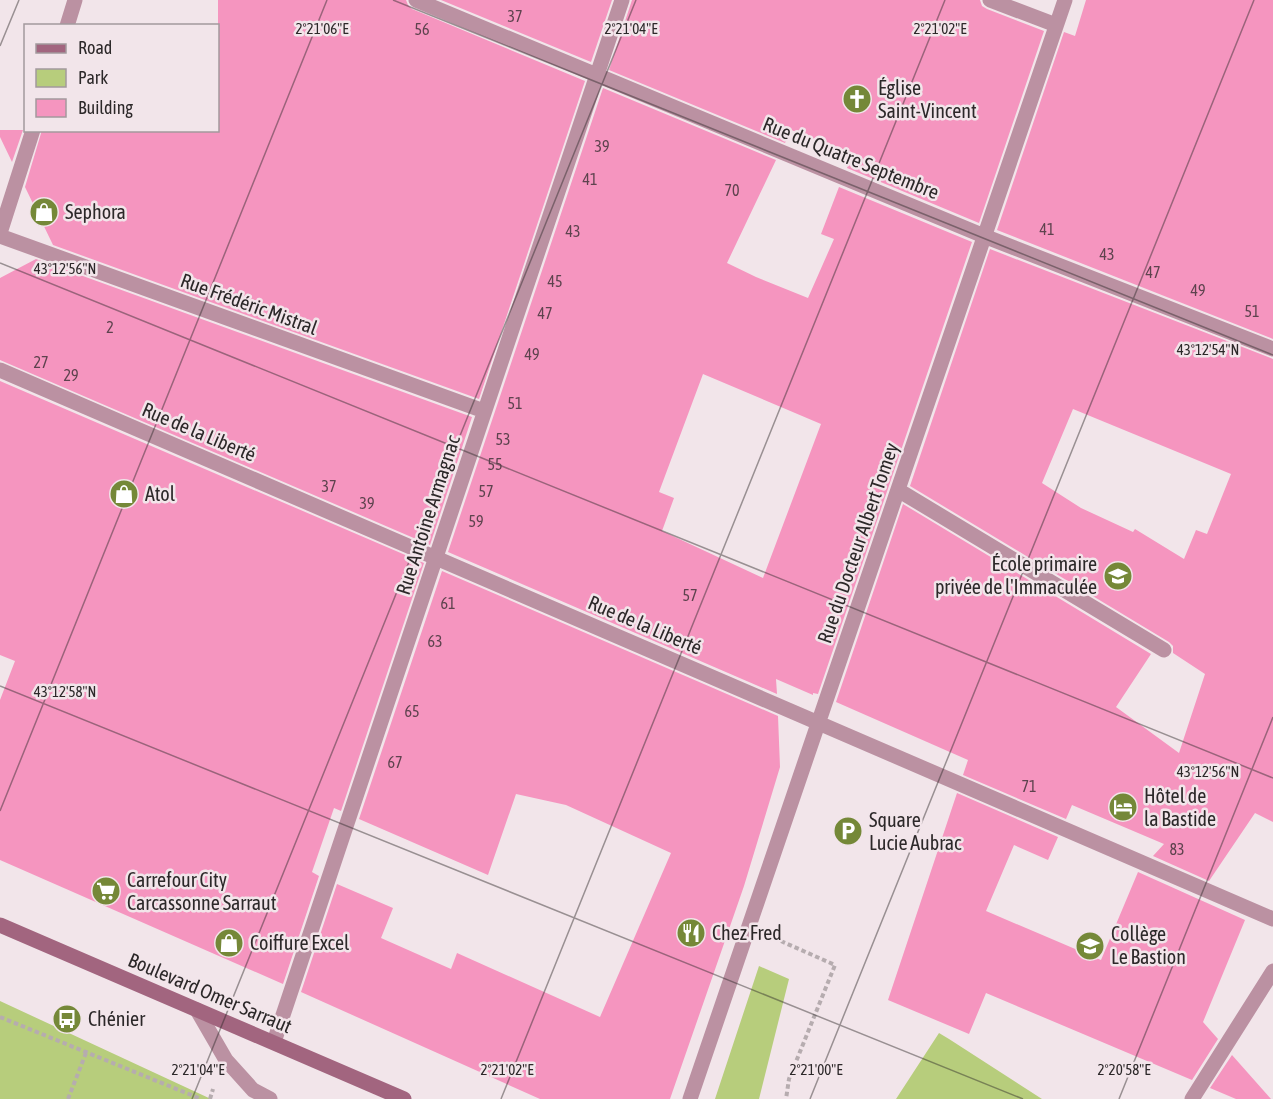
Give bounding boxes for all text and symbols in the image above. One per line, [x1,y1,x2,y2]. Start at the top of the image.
house number: 37 [507,7,523,25]
text: 2°21'06"E [295,20,349,37]
house number: 56 [414,20,430,38]
text: 2°21'04"E [604,20,658,37]
text: 2°21'02"E [913,20,967,37]
legend [24,24,219,132]
text: Road [78,37,112,58]
text: Park [78,67,108,88]
place label: Église Saint-Vincent [878,76,977,122]
church icon: Église Saint-Vincent [841,83,873,115]
text: Building [78,97,133,118]
street label: Rue du Quatre Septembre [760,112,943,203]
house number: 39 [594,137,610,155]
house number: 41 [582,170,598,188]
house number: 70 [724,181,740,199]
shop icon: Sephora [28,196,60,228]
place label: Sephora [65,200,126,223]
house number: 41 [1039,220,1055,238]
house number: 43 [565,222,581,240]
house number: 43 [1099,245,1115,263]
text: 43°12'56"N [34,260,96,277]
house number: 47 [1145,263,1161,281]
street label: Rue Frédéric Mistral [178,268,321,339]
house number: 45 [547,272,563,290]
house number: 49 [1190,281,1206,299]
house number: 51 [1244,302,1260,320]
house number: 47 [537,304,553,322]
house number: 2 [106,318,114,336]
text: 43°12'54"N [1177,341,1239,358]
house number: 49 [524,345,540,363]
house number: 27 [33,353,49,371]
house number: 29 [63,366,79,384]
house number: 51 [507,394,523,412]
street label: Rue de la Liberté [139,397,260,466]
house number: 53 [495,430,511,448]
street label: Rue Antoine Armagnac [391,432,464,598]
street label: Rue du Docteur Albert Tomey [812,439,903,646]
house number: 55 [487,455,503,473]
house number: 37 [321,477,337,495]
shop icon: Atol [108,478,140,510]
place label: Atol [145,482,176,505]
house number: 57 [478,482,494,500]
house number: 39 [359,494,375,512]
house number: 59 [468,512,484,530]
place label: École primaire privée de l'Immaculée [935,552,1097,598]
school or university icon: École primaire privée de l'Immaculée [1102,560,1134,592]
house number: 57 [682,586,698,604]
street label: Rue de la Liberté [585,590,706,659]
house number: 61 [440,594,456,612]
house number: 63 [427,632,443,650]
text: 43°12'58"N [34,683,96,700]
house number: 65 [404,702,420,720]
house number: 67 [387,753,403,771]
text: 43°12'56"N [1177,763,1239,780]
house number: 71 [1021,777,1037,795]
place label: Hôtel de la Bastide [1144,784,1216,830]
hotel icon: Hôtel de la Bastide [1107,791,1139,823]
place label: Square Lucie Aubrac [869,808,962,854]
parking icon: Square Lucie Aubrac [832,815,864,847]
house number: 83 [1169,840,1185,858]
place label: Carrefour City Carcassonne Sarraut [127,868,277,914]
supermarket icon: Carrefour City Carcassonne Sarraut [90,875,122,907]
restaurant icon: Chez Fred [675,917,707,949]
place label: Chez Fred [712,921,782,944]
place label: Collège Le Bastion [1111,922,1186,968]
shop icon: Coiffure Excel [213,927,245,959]
school or university icon: Collège Le Bastion [1074,930,1106,962]
place label: Coiffure Excel [250,931,350,954]
street label: Boulevard Omer Sarraut [125,948,296,1038]
bus stop icon: Chénier [51,1003,83,1035]
place label: Chénier [88,1007,146,1030]
text: 2°21'04"E [171,1061,225,1078]
text: 2°21'02"E [480,1061,534,1078]
text: 2°21'00"E [789,1061,843,1078]
text: 2°20'58"E [1097,1061,1151,1078]

